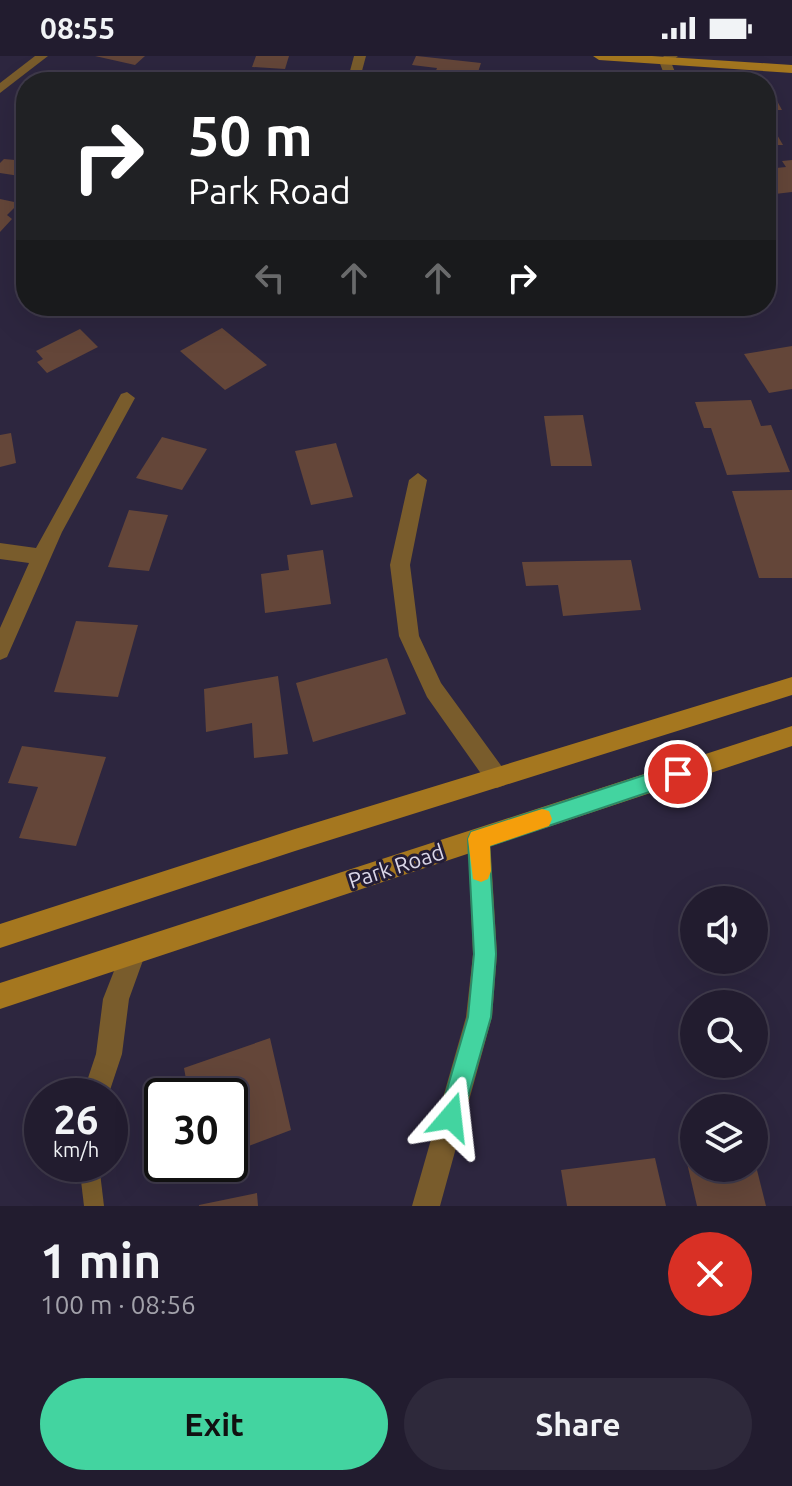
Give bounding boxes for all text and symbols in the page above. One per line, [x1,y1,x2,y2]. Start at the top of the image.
text: 08:55 [40,11,115,45]
icon: right [56,104,160,208]
text: 50 m [188,104,313,167]
text: Park Road [188,170,351,211]
icon: left [248,256,292,300]
icon: ahead [332,256,376,300]
icon: ahead [416,256,460,300]
icon: right [500,256,544,300]
pin [644,740,712,808]
icon: arrive [656,752,700,796]
street label: Park Road [345,838,447,893]
map controls [680,886,768,1182]
button: sound [680,886,768,974]
button: search [680,990,768,1078]
position arrow [409,1075,493,1159]
speed limit sign: 30 [144,1078,248,1182]
button: layers [680,1094,768,1182]
text: 26 [53,1097,99,1142]
text: km/h [53,1138,99,1161]
button: close [668,1232,752,1316]
text: 1 min [40,1233,161,1287]
text: 100 m · 08:56 [40,1290,196,1319]
button: Exit [40,1378,388,1470]
button: Share [404,1378,752,1470]

